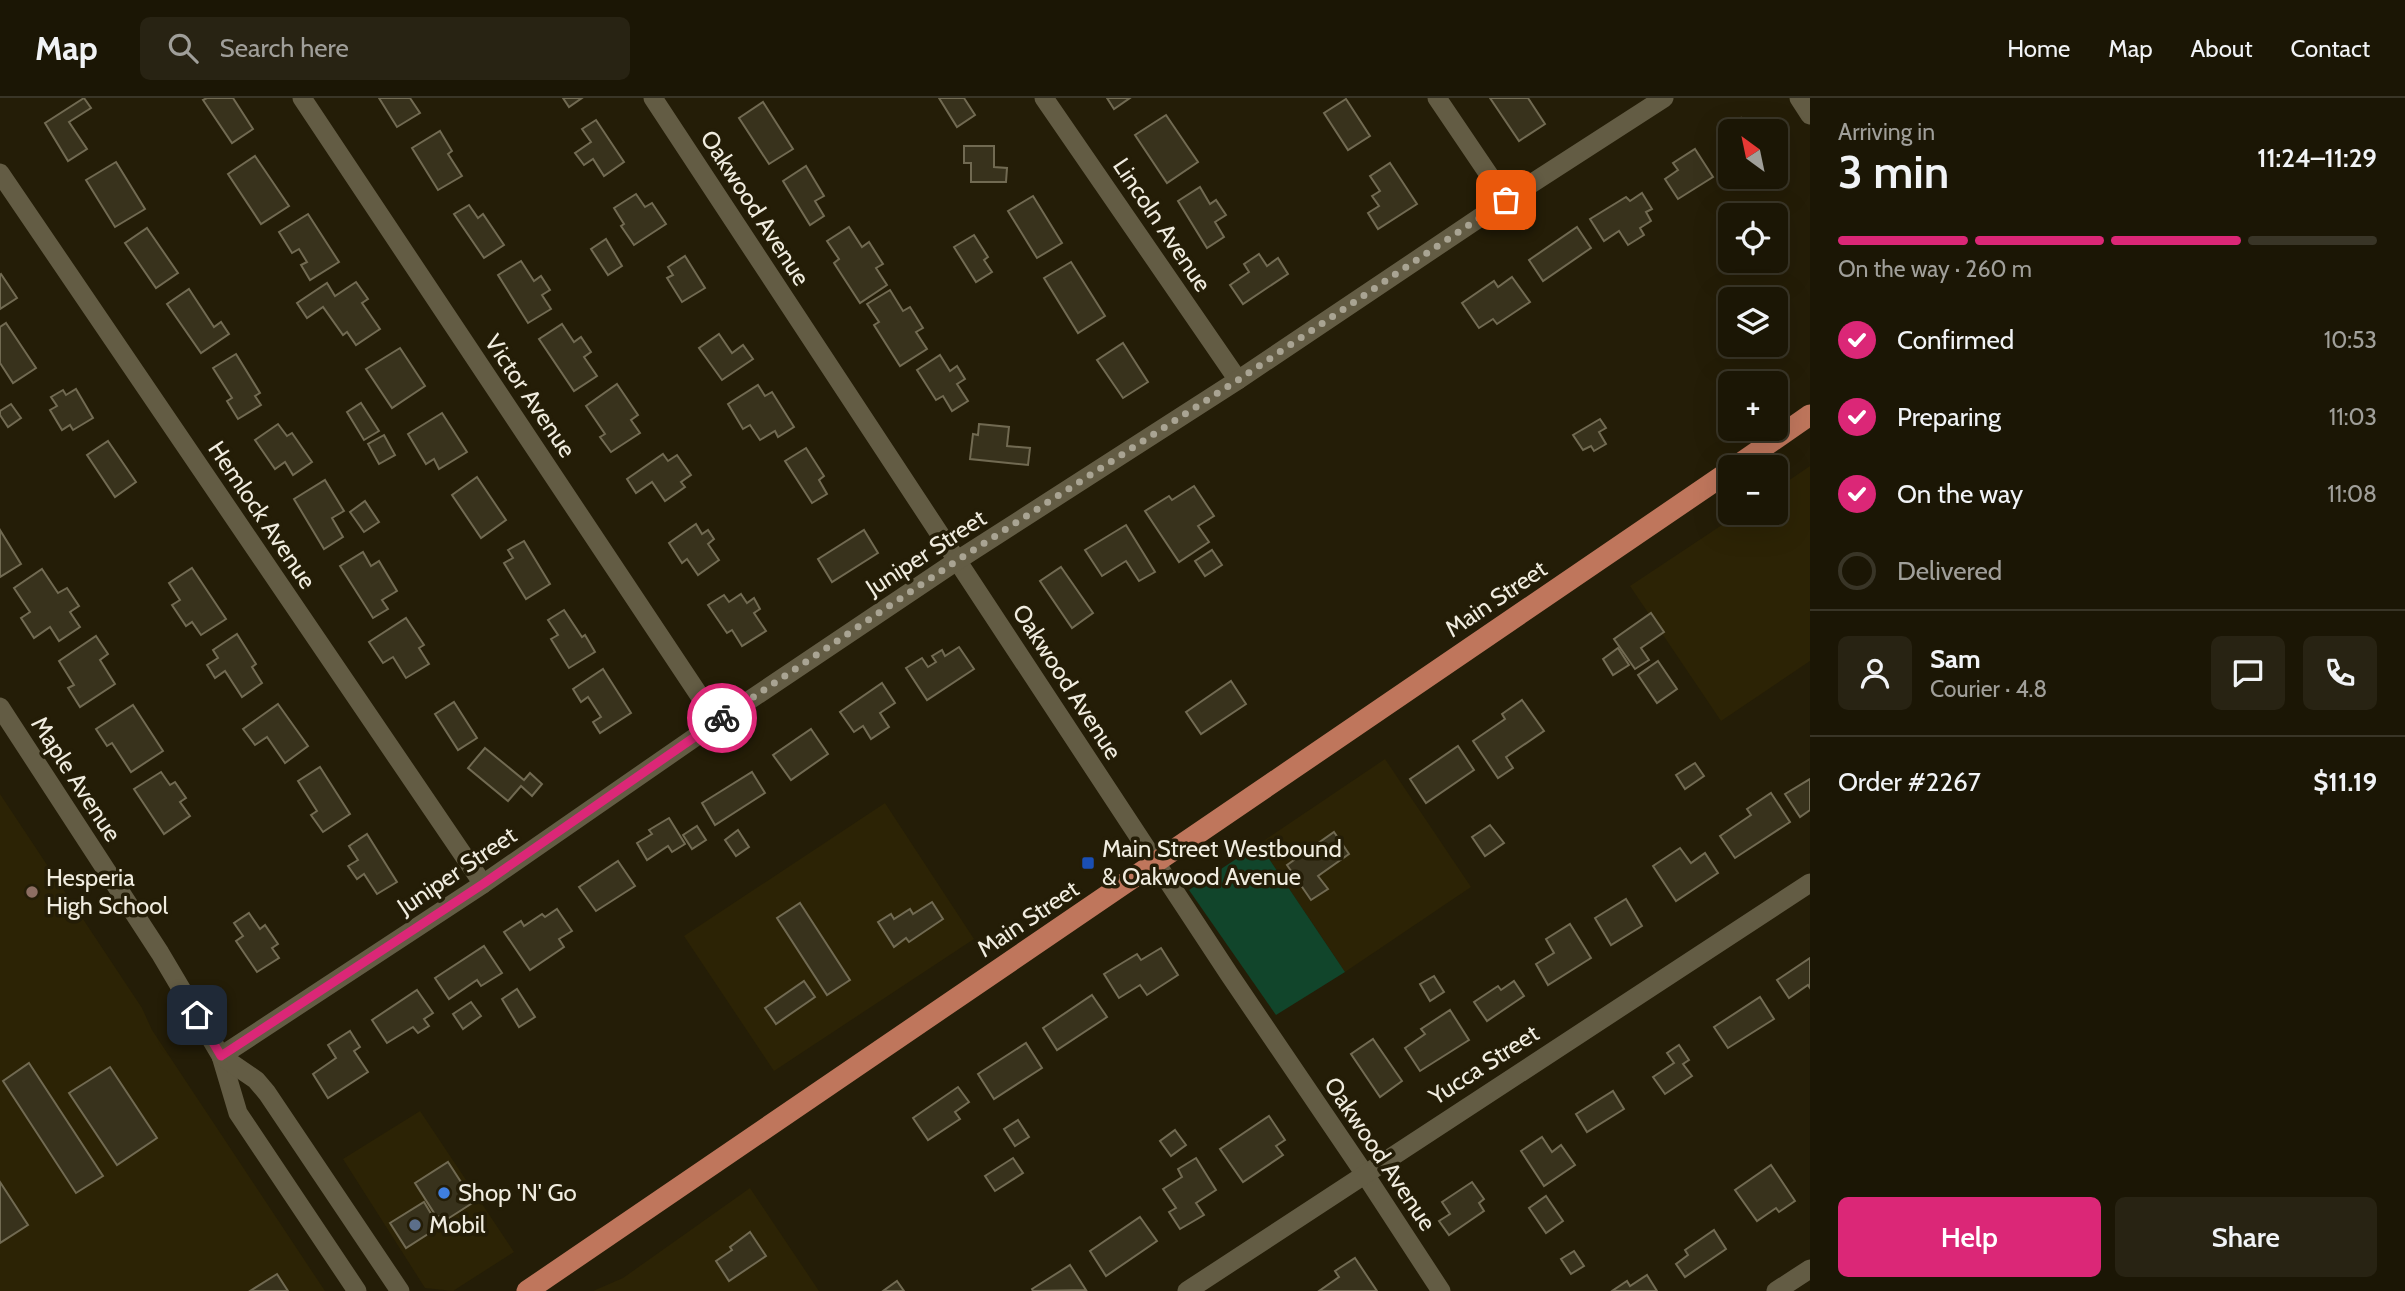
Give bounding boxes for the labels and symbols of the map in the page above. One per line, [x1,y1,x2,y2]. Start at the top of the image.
north arrow [1718,119,1788,189]
street label: Oakwood Avenue [695,125,816,291]
street label: Lincoln Avenue [1107,152,1218,297]
pin [1476,170,1536,230]
street label: Victor Avenue [479,329,582,463]
street label: Hemlock Avenue [202,435,322,594]
street label: Juniper Street [859,503,991,603]
street label: Main Street [1439,554,1552,643]
street label: Oakwood Avenue [1007,599,1128,765]
courier [687,683,757,753]
street label: Maple Avenue [25,711,128,847]
street label: Juniper Street [391,820,522,922]
place label: Main Street Westbound & Oakwood Avenue [1102,834,1342,891]
marker: Main Street Westbound & Oakwood Avenue [1080,855,1096,871]
place label: Hesperia High School [46,863,168,920]
street label: Main Street [971,874,1084,963]
marker: Hesperia High School [24,884,40,900]
pin [167,985,227,1045]
street label: Yucca Street [1423,1018,1544,1111]
street label: Oakwood Avenue [1318,1071,1442,1236]
place label: Shop 'N' Go [458,1178,577,1207]
marker: Shop 'N' Go [436,1185,452,1201]
place label: Mobil [429,1210,486,1239]
marker: Mobil [407,1217,423,1233]

